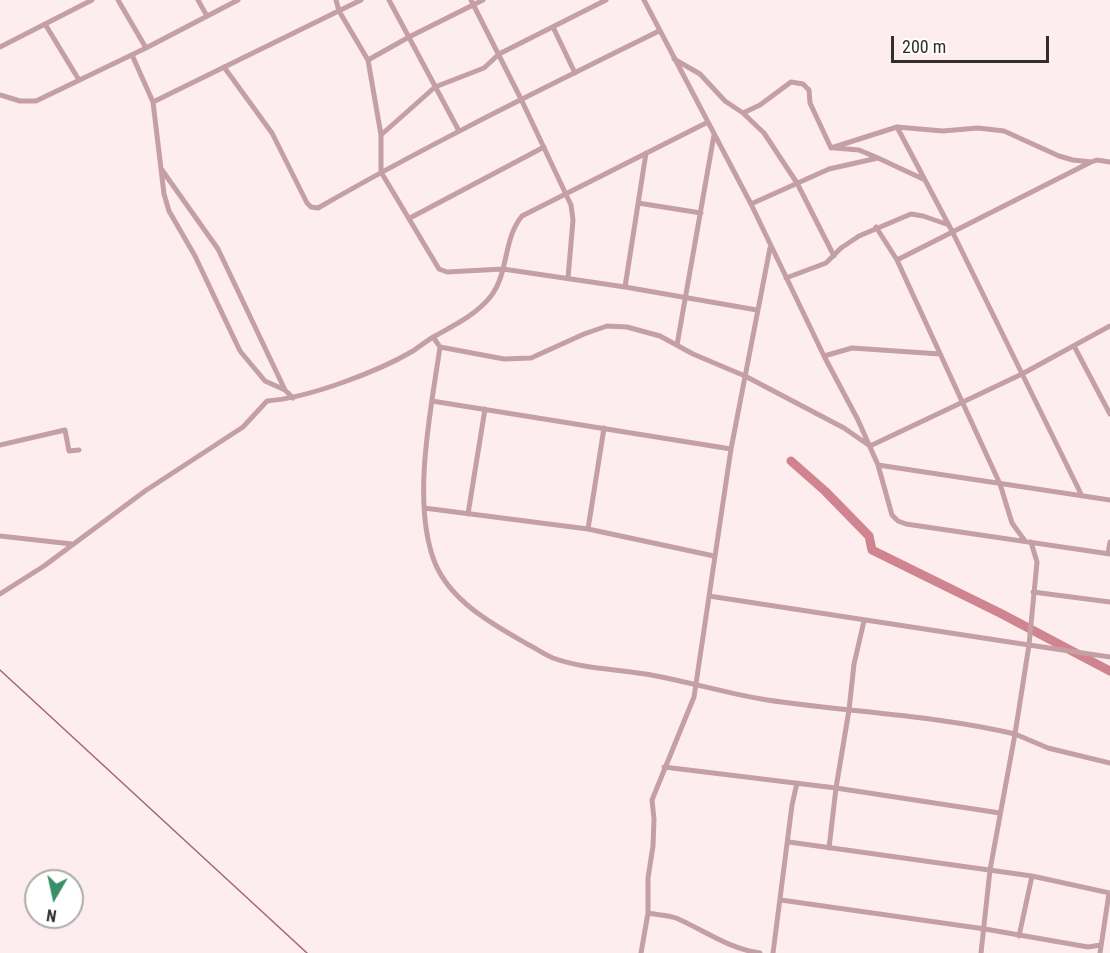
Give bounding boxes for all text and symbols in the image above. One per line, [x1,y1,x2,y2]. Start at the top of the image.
scale bar [894,24,1052,62]
text: 200 m [902,36,946,57]
north arrow [24,869,84,929]
text: N [45,905,58,925]

